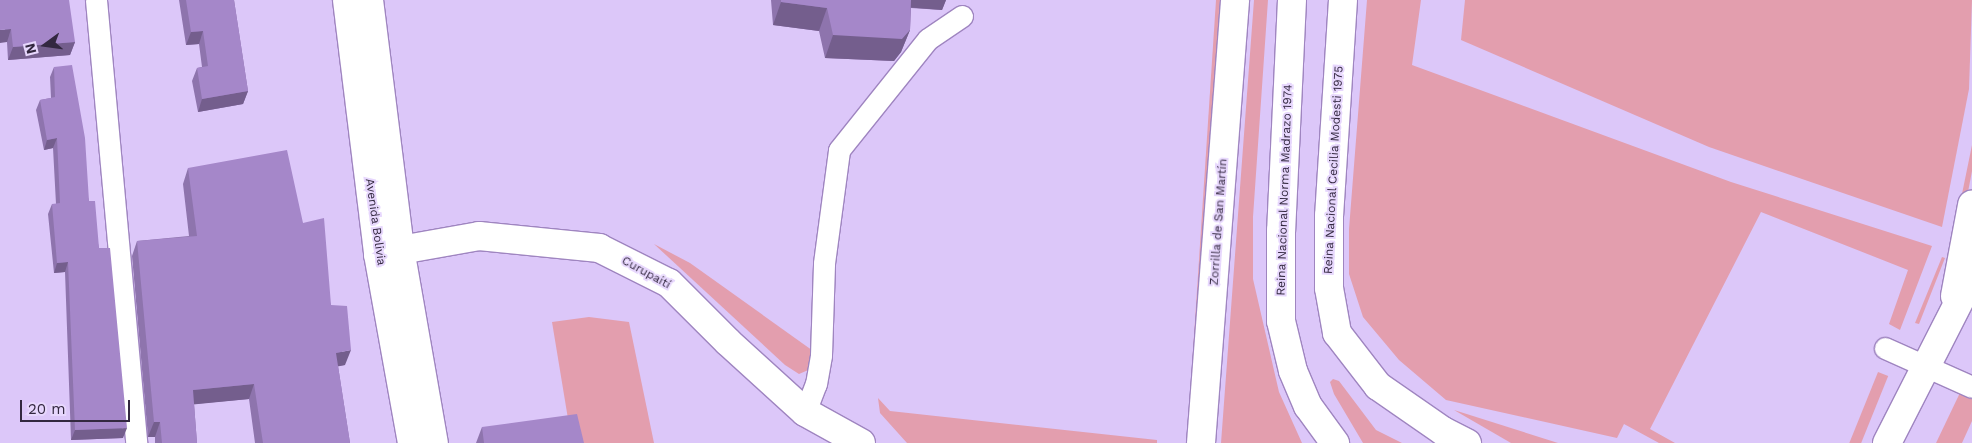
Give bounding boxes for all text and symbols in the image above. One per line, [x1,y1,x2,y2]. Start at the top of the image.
north arrow [20,20,70,70]
text: N [21,42,39,56]
street label: Reina Nacional Cecilia Modesti 1975 [1321,65,1347,275]
street label: Reina Nacional Norma Madrazo 1974 [1274,83,1296,297]
street label: Zorrilla de San Martín [1207,158,1231,286]
street label: Avenida Bolivia [362,178,388,266]
street label: Curupaití [619,254,673,292]
scale bar [22,390,132,422]
text: 20 m [28,400,66,418]

